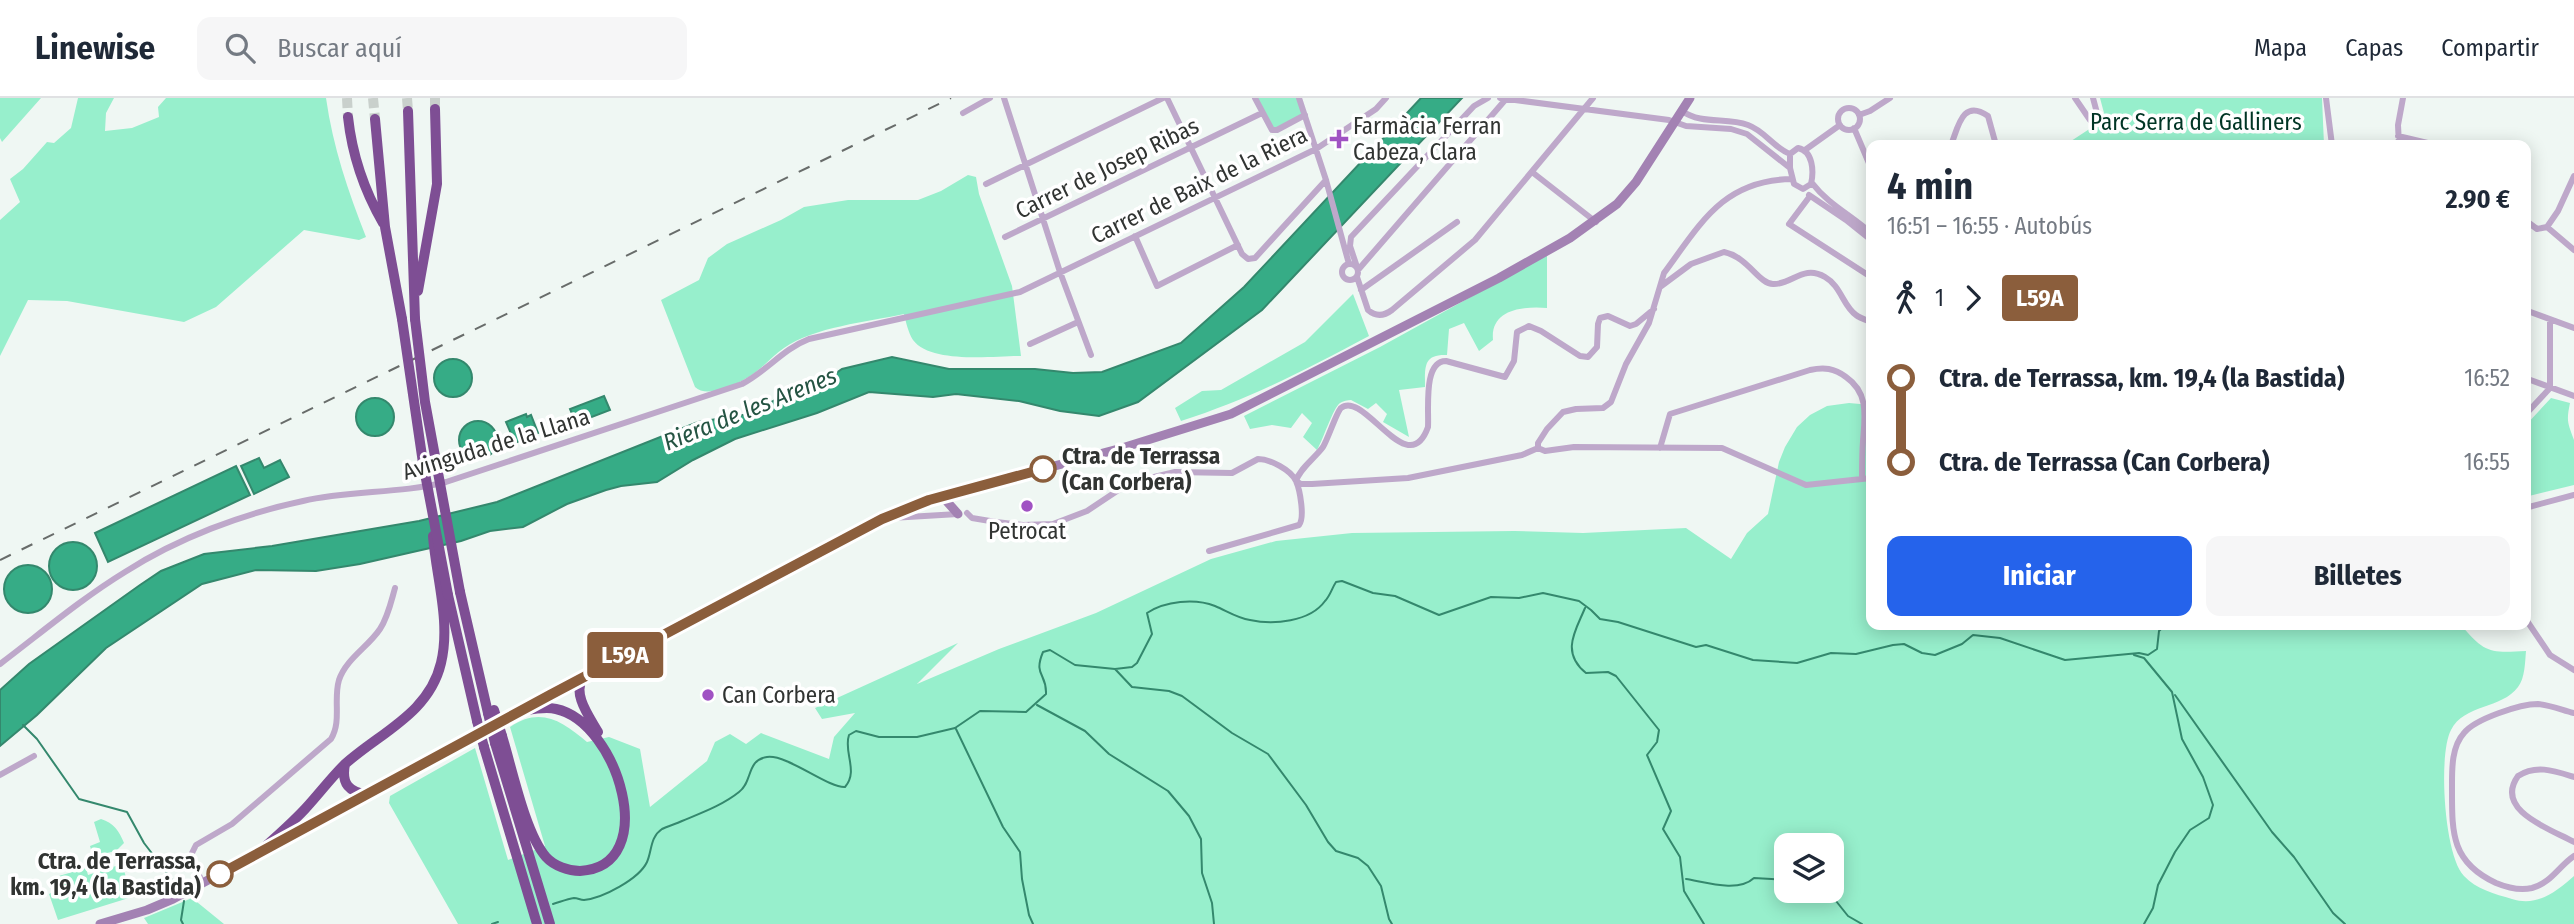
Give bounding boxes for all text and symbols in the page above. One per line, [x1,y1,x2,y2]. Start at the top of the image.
search box [197,17,687,80]
text: Linewise [35,28,155,68]
icon: search [221,29,259,67]
text: Buscar aquí [277,33,402,64]
text: Mapa [2254,34,2307,62]
text: Capas [2345,34,2403,62]
text: Compartir [2441,34,2539,62]
park label: Parc Serra de Galliners [2090,108,2302,136]
street label: Carrer de Josep Ribas [1011,111,1203,225]
place label: Farmàcia Ferran Cabeza, Clara [1353,112,1502,166]
street label: Carrer de Baix de la Riera [1086,120,1312,250]
marker: Farmàcia Ferran Cabeza, Clara [1331,131,1347,147]
text: 4 min [1887,163,1973,209]
text: 2.90 € [2446,184,2510,215]
text: 16:51 – 16:55 · Autobús [1887,212,2092,240]
icon: walk [1887,279,1925,317]
icon: forward [1954,279,1992,317]
text: 1 [1935,284,1944,312]
text: L59A [2016,284,2064,312]
water label: Riera de les Arenes [659,361,841,457]
text: Ctra. de Terrassa, km. 19,4 (la Bastida) [1939,363,2345,394]
text: 16:52 [2464,364,2510,392]
street label: Avinguda de la Llana [399,402,593,486]
place label: Ctra. de Terrassa (Can Corbera) [1062,442,1220,496]
text: Ctra. de Terrassa (Can Corbera) [1939,447,2270,478]
text: 16:55 [2464,448,2510,476]
marker: Ctra. de Terrassa (Can Corbera) [1030,456,1056,482]
marker: Petrocat [1019,498,1035,514]
place label: Petrocat [988,517,1067,545]
button: Iniciar [1887,536,2192,616]
button: Billetes [2206,536,2510,616]
line badge: L59A [576,632,674,678]
text: L59A [601,641,649,669]
place label: Can Corbera [722,681,836,709]
marker: Can Corbera [700,687,716,703]
map controls [1774,833,1844,903]
button: layers [1774,833,1844,903]
place label: Ctra. de Terrassa, km. 19,4 (la Bastida) [10,847,201,901]
marker: Ctra. de Terrassa, km. 19,4 (la Bastida) [207,861,233,887]

